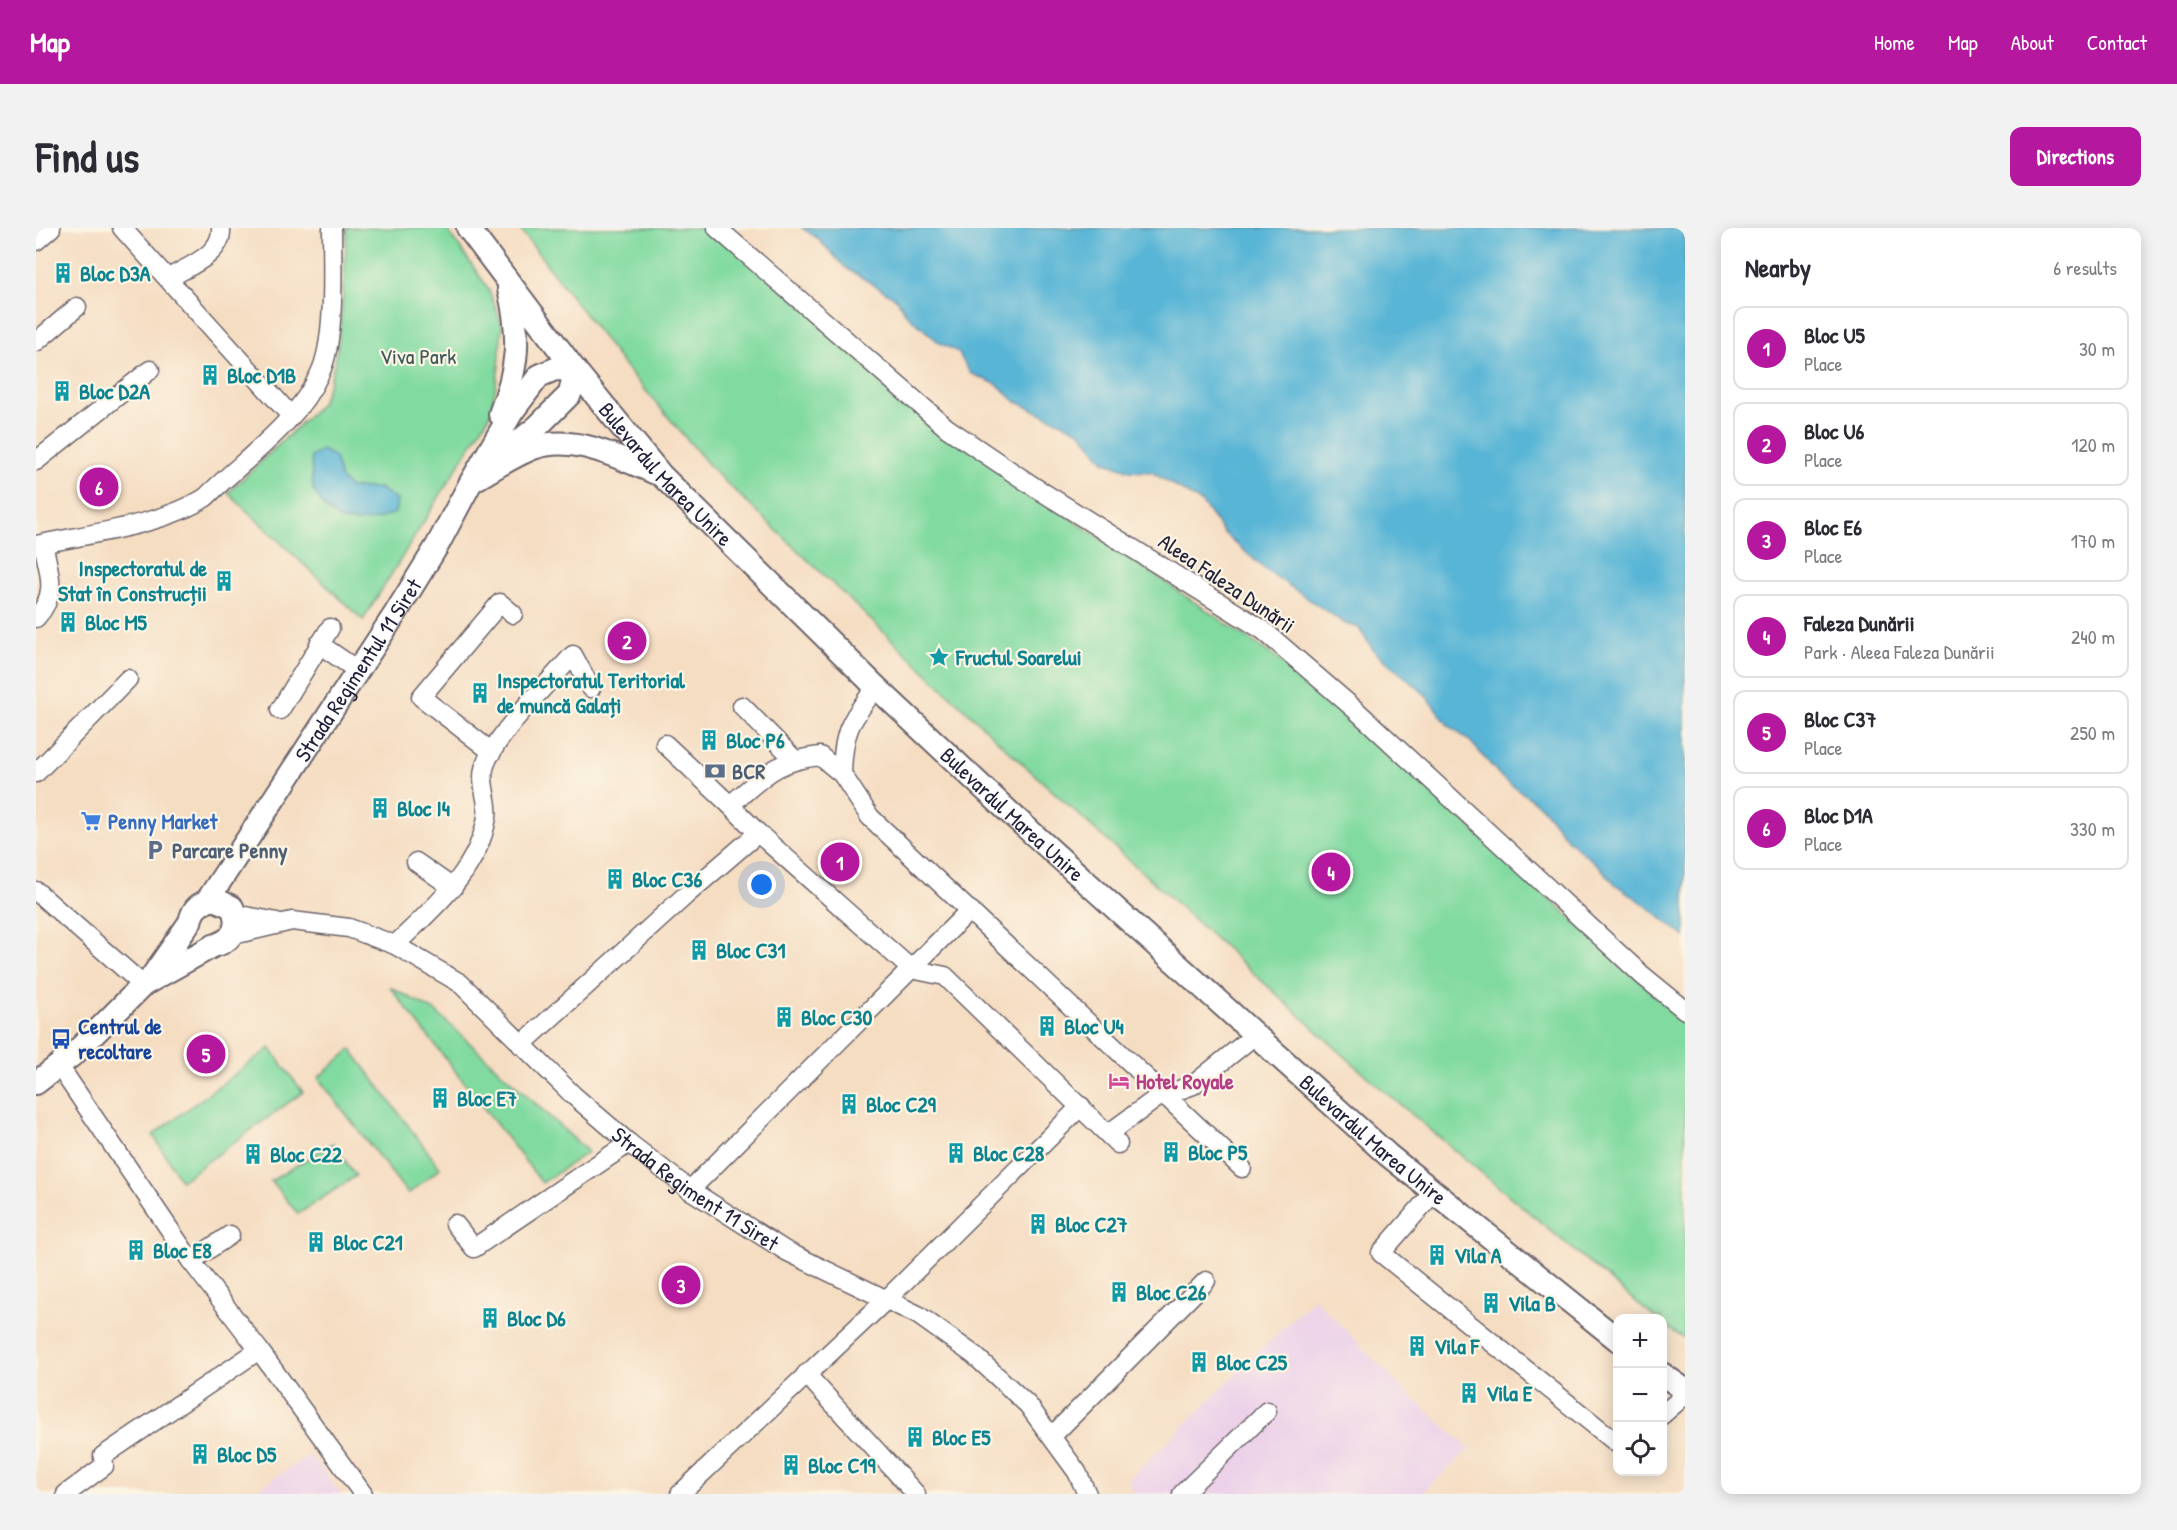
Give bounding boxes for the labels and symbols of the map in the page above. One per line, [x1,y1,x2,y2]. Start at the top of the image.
place label: Bloc D3A [80,258,151,288]
building icon: Bloc D3A [51,261,75,285]
park label: Viva Park [380,341,456,371]
place label: Bloc D1B [227,360,296,390]
building icon: Bloc D1B [198,363,222,387]
place label: Bloc D2A [79,376,150,406]
building icon: Bloc D2A [50,379,74,403]
street label: Bulevardul Marea Unire [592,396,740,553]
pin: 6 [80,464,118,510]
street label: Aleea Faleza Dunării [1153,526,1301,640]
place label: Inspectoratul de Stat în Construcții [58,553,207,608]
building icon: Inspectoratul de Stat în Construcții [212,569,236,593]
street label: Strada Regimentul 11 Siret [287,572,429,767]
place label: Bloc M5 [85,607,148,637]
building icon: Bloc M5 [56,610,80,634]
pin: 2 [608,618,646,664]
place label: Fructul Soarelui [955,642,1082,672]
place icon: Fructul Soarelui [927,645,951,669]
place label: Inspectoratul Teritorial de muncă Galați [497,665,686,720]
building icon: Inspectoratul Teritorial de muncă Galați [468,681,492,705]
place label: Bloc P6 [726,725,785,755]
building icon: Bloc P6 [697,728,721,752]
street label: Bulevardul Marea Unire [934,740,1091,888]
place label: BCR [732,756,765,786]
bank icon: BCR [703,759,727,783]
place label: Bloc I4 [397,793,450,823]
building icon: Bloc I4 [368,796,392,820]
place label: Penny Market [108,806,219,837]
supermarket icon: Penny Market [79,809,103,833]
place label: Parcare Penny [172,835,288,866]
parking icon: Parcare Penny [143,838,167,862]
pin: 1 [820,840,860,884]
pin: 4 [1312,850,1350,894]
place label: Bloc C36 [632,864,702,894]
building icon: Bloc C36 [603,867,627,891]
your location [747,870,776,899]
place label: Bloc C31 [716,935,785,965]
building icon: Bloc C31 [687,938,711,962]
place label: Bloc C30 [801,1002,872,1032]
building icon: Bloc C30 [772,1005,796,1029]
place label: Centrul de recoltare [78,1011,162,1066]
place label: Bloc U4 [1064,1011,1124,1041]
building icon: Bloc U4 [1035,1014,1059,1038]
bus stop icon: Centrul de recoltare [49,1027,73,1051]
pin: 5 [186,1032,226,1076]
place label: Hotel Royale [1136,1066,1234,1097]
street label: Bulevardul Marea Unire [1293,1067,1453,1212]
hotel icon: Hotel Royale [1107,1069,1131,1093]
place label: Bloc E7 [457,1083,517,1113]
building icon: Bloc E7 [428,1086,452,1110]
place label: Bloc C29 [866,1089,936,1119]
building icon: Bloc C29 [837,1092,861,1116]
street label: Strada Regiment 11 Siret [605,1120,785,1258]
place label: Bloc P5 [1188,1137,1248,1167]
place label: Bloc C28 [973,1138,1045,1168]
place label: Bloc C22 [270,1139,343,1169]
building icon: Bloc P5 [1159,1140,1183,1164]
building icon: Bloc C28 [944,1141,968,1165]
building icon: Bloc C22 [241,1142,265,1166]
place label: Bloc C27 [1055,1209,1128,1239]
building icon: Bloc C27 [1026,1212,1050,1236]
place label: Bloc C21 [333,1227,403,1257]
building icon: Bloc C21 [304,1230,328,1254]
place label: Bloc E8 [153,1235,212,1265]
building icon: Bloc E8 [124,1238,148,1262]
place label: Vila A [1454,1240,1502,1270]
building icon: Vila A [1425,1243,1449,1267]
pin: 3 [662,1262,700,1308]
place label: Bloc C26 [1136,1277,1207,1307]
building icon: Bloc C26 [1107,1280,1131,1304]
place label: Vila B [1508,1288,1556,1318]
building icon: Vila B [1479,1291,1503,1315]
place label: Bloc D6 [507,1303,566,1333]
building icon: Bloc D6 [478,1306,502,1330]
place label: Vila F [1434,1331,1481,1361]
building icon: Vila F [1405,1334,1429,1358]
place label: Bloc C25 [1216,1347,1288,1377]
building icon: Bloc C25 [1187,1350,1211,1374]
place label: Vila E [1486,1378,1533,1408]
building icon: Vila E [1457,1381,1481,1405]
place label: Bloc E5 [932,1422,991,1452]
building icon: Bloc E5 [903,1425,927,1449]
place label: Bloc D5 [217,1439,277,1469]
building icon: Bloc D5 [188,1442,212,1466]
place label: Bloc C19 [808,1450,876,1480]
building icon: Bloc C19 [779,1453,803,1477]

